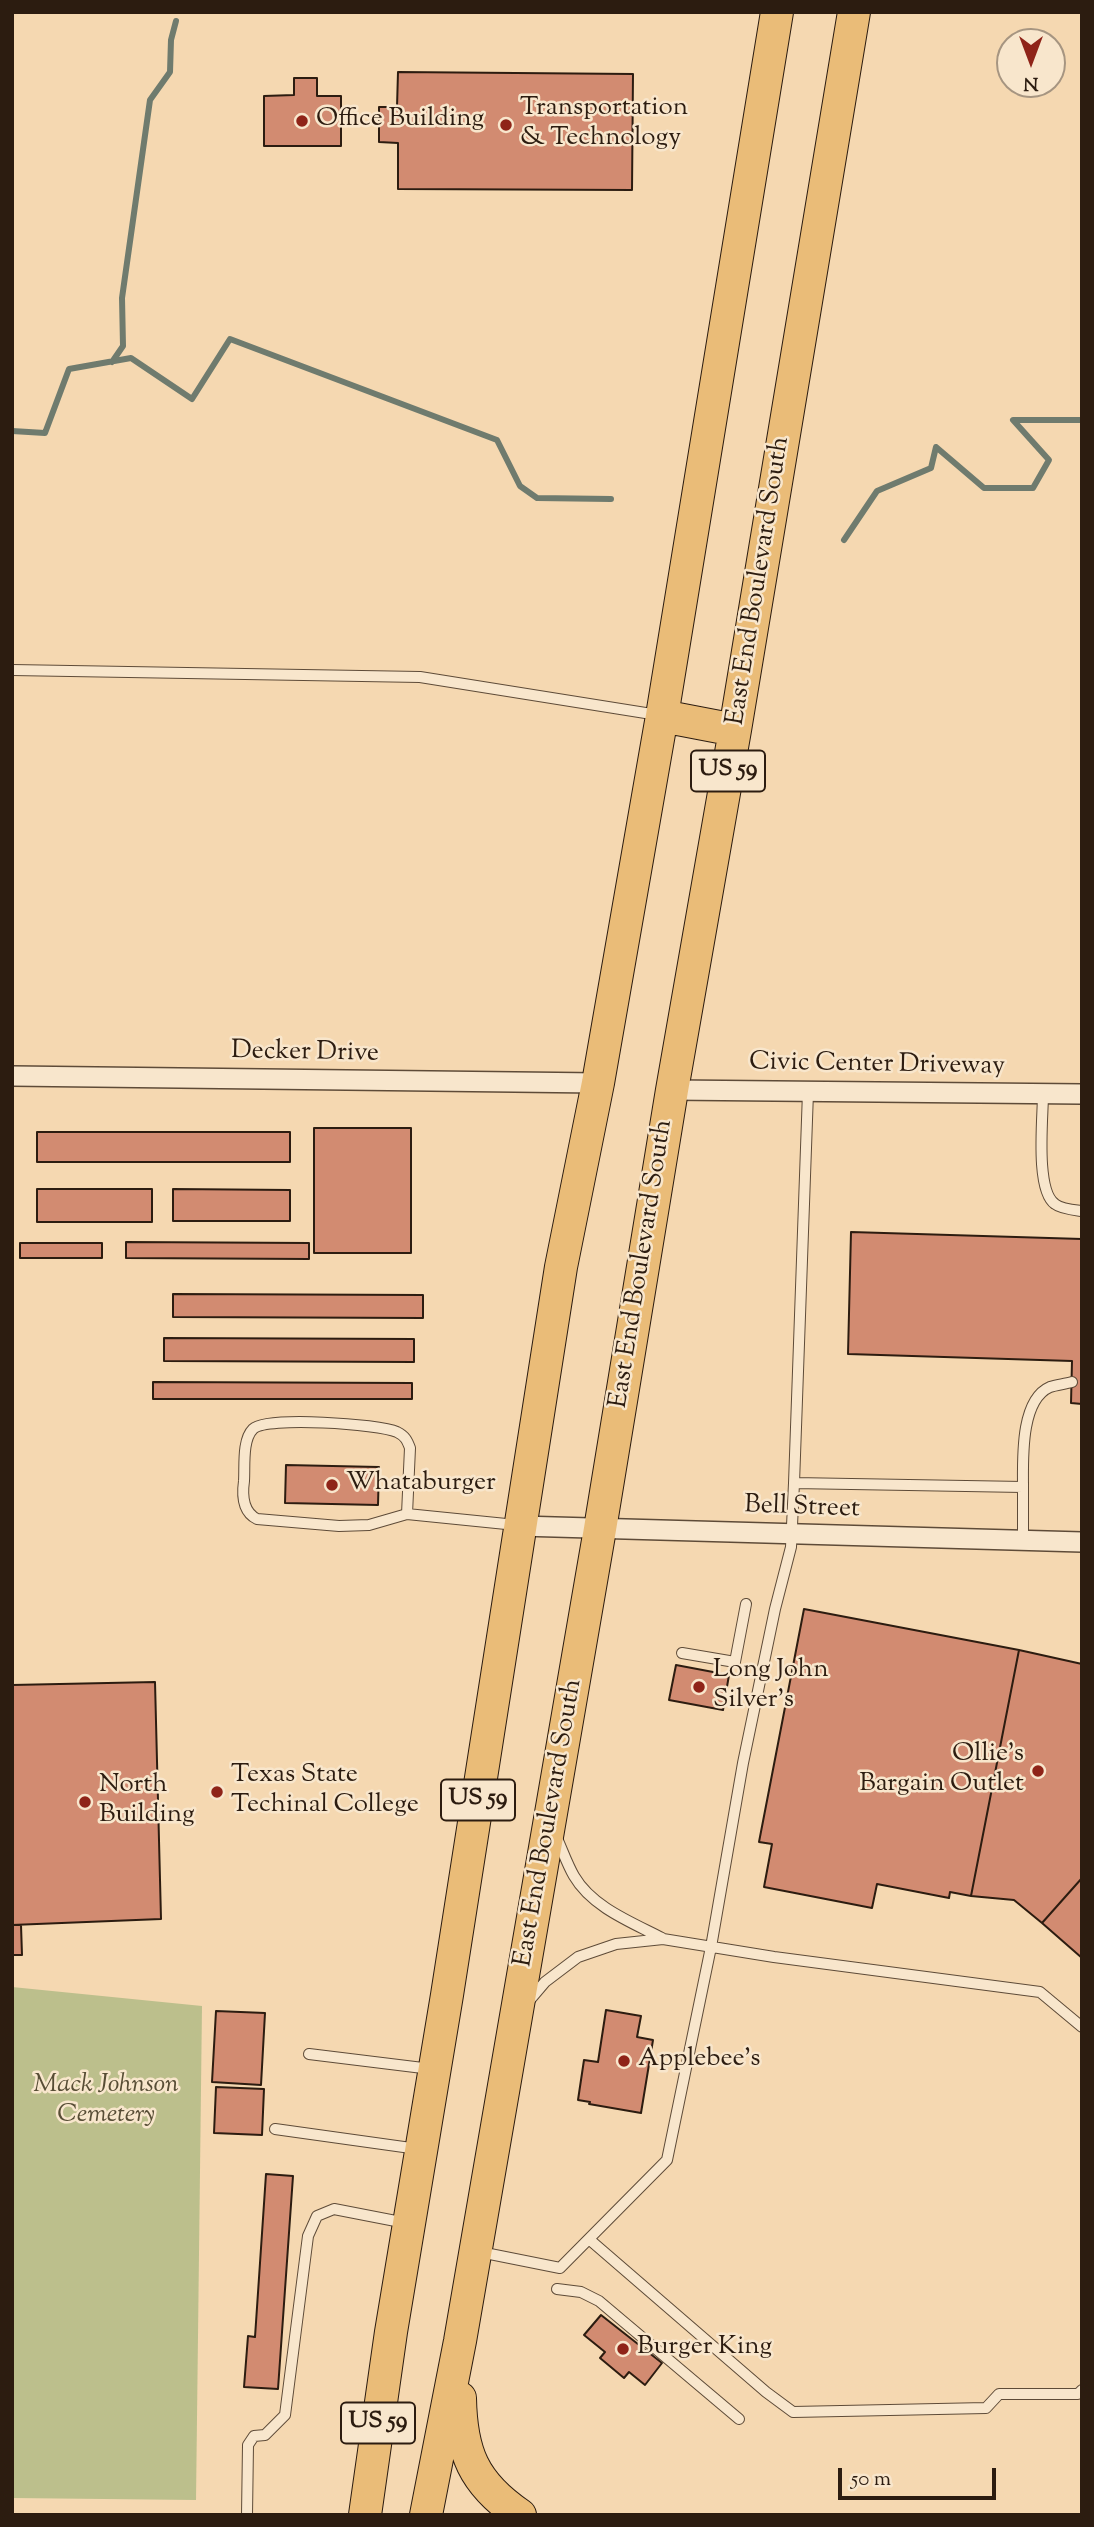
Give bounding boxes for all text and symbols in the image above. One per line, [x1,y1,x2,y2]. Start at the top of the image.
north arrow [996,28,1066,98]
text: N [1023,69,1039,96]
place label: Transportation & Technology [520,94,688,156]
place label: Office Building [316,105,484,137]
marker: Office Building [294,113,310,129]
marker: Transportation & Technology [498,117,514,133]
street label: East End Boulevard South [722,434,798,728]
road number: US 59 [691,750,765,792]
street label: Decker Drive [231,1037,379,1071]
street label: Civic Center Driveway [749,1048,1005,1084]
street label: East End Boulevard South [605,1117,681,1411]
place label: Whataburger [346,1469,496,1501]
marker: Whataburger [324,1477,340,1493]
street label: Bell Street [744,1491,860,1527]
place label: Long John Silver's [713,1656,828,1718]
street label: East End Boulevard South [509,1677,591,1969]
marker: Long John Silver's [691,1679,707,1695]
place label: Ollie's Bargain Outlet [859,1740,1024,1802]
place label: Texas State Techinal College [231,1761,419,1823]
marker: Ollie's Bargain Outlet [1030,1763,1046,1779]
place label: North Building [99,1771,195,1832]
road number: US 59 [441,1780,515,1821]
marker: Texas State Techinal College [209,1784,225,1800]
marker: North Building [77,1794,93,1810]
place label: Applebee's [638,2045,761,2077]
marker: Applebee's [616,2053,632,2069]
park label: Mack Johnson Cemetery [33,2071,179,2132]
place label: Burger King [637,2333,772,2365]
marker: Burger King [615,2341,631,2357]
road number: US 59 [341,2402,415,2444]
scale bar [842,2454,1000,2498]
text: 50 m [851,2465,891,2495]

